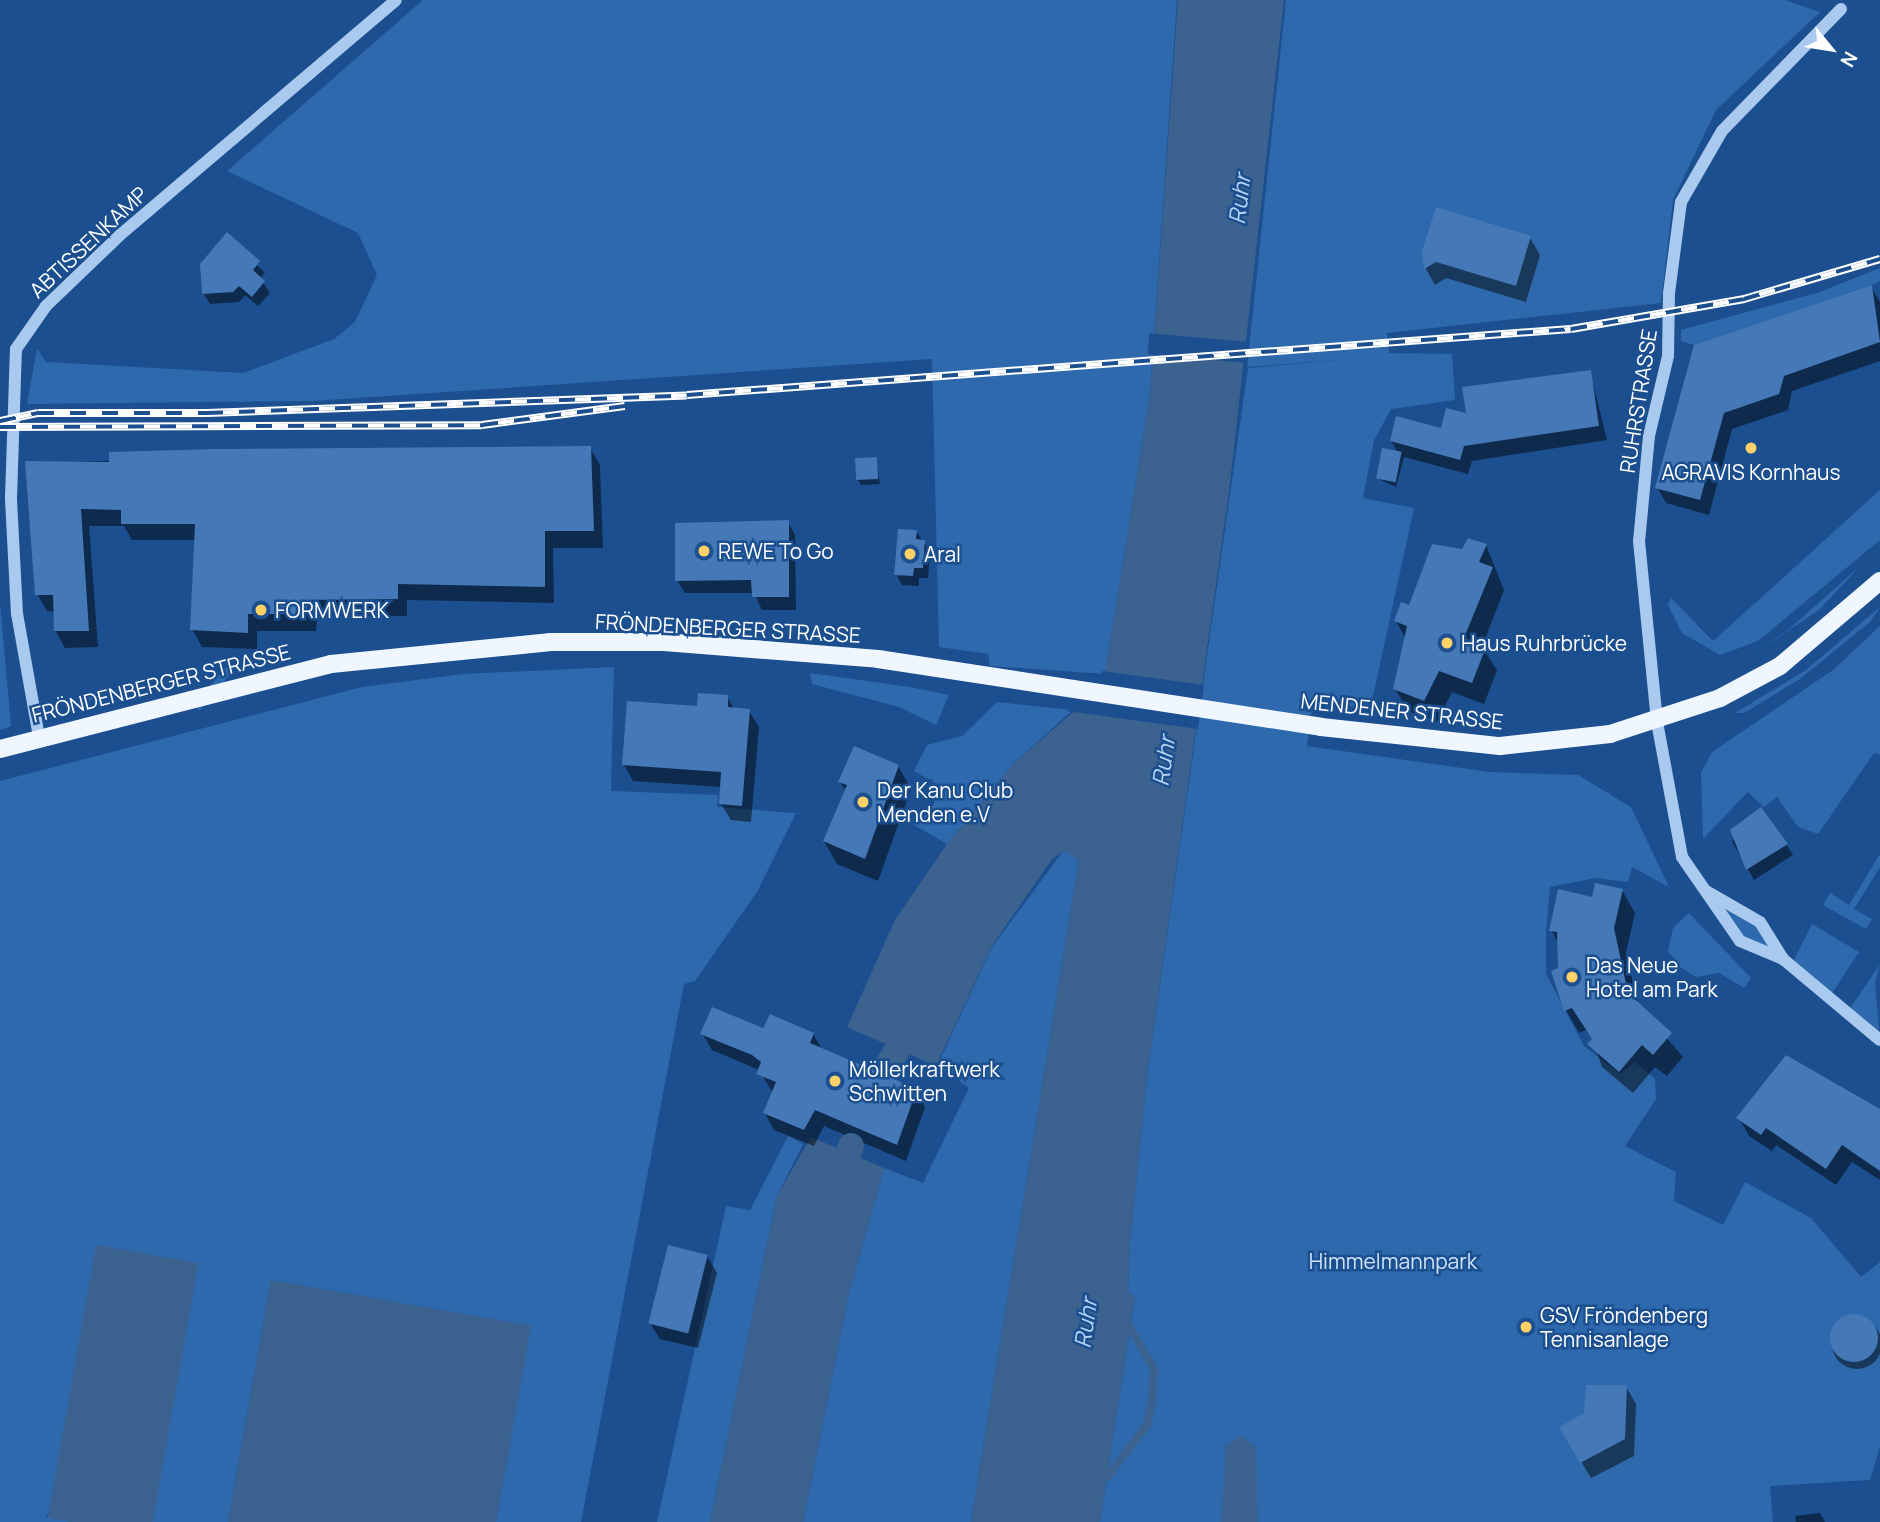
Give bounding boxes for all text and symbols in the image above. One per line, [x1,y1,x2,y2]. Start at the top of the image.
north arrow [1796,14,1866,84]
text: N [1835,47,1864,72]
water label: Ruhr [1222,172,1256,226]
street label: ABTISSENKAMP [24,181,152,303]
street label: RUHRSTRASSE [1614,327,1662,475]
marker: AGRAVIS Kornhaus [1743,440,1759,456]
place label: AGRAVIS Kornhaus [1661,459,1841,485]
place label: REWE To Go [718,538,834,564]
place label: Aral [924,541,961,567]
marker: REWE To Go [696,543,712,559]
marker: Aral [902,546,918,562]
place label: FORMWERK [275,597,389,623]
marker: FORMWERK [253,602,269,618]
street label: FRÖNDENBERGER STRASSE [595,608,861,648]
place label: Haus Ruhrbrücke [1461,630,1627,656]
marker: Haus Ruhrbrücke [1439,635,1455,651]
street label: FRÖNDENBERGER STRASSE [29,639,293,727]
street label: MENDENER STRASSE [1299,688,1505,734]
water label: Ruhr [1146,734,1180,788]
place label: Der Kanu Club Menden e.V [877,777,1013,827]
marker: Der Kanu Club Menden e.V [855,794,871,810]
place label: Das Neue Hotel am Park [1586,952,1718,1002]
marker: Das Neue Hotel am Park [1564,969,1580,985]
place label: Möllerkraftwerk Schwitten [849,1056,1000,1106]
marker: Möllerkraftwerk Schwitten [827,1073,843,1089]
park label: Himmelmannpark [1309,1248,1477,1274]
water label: Ruhr [1068,1296,1102,1350]
place label: GSV Fröndenberg Tennisanlage [1540,1302,1708,1352]
marker: GSV Fröndenberg Tennisanlage [1518,1319,1534,1335]

